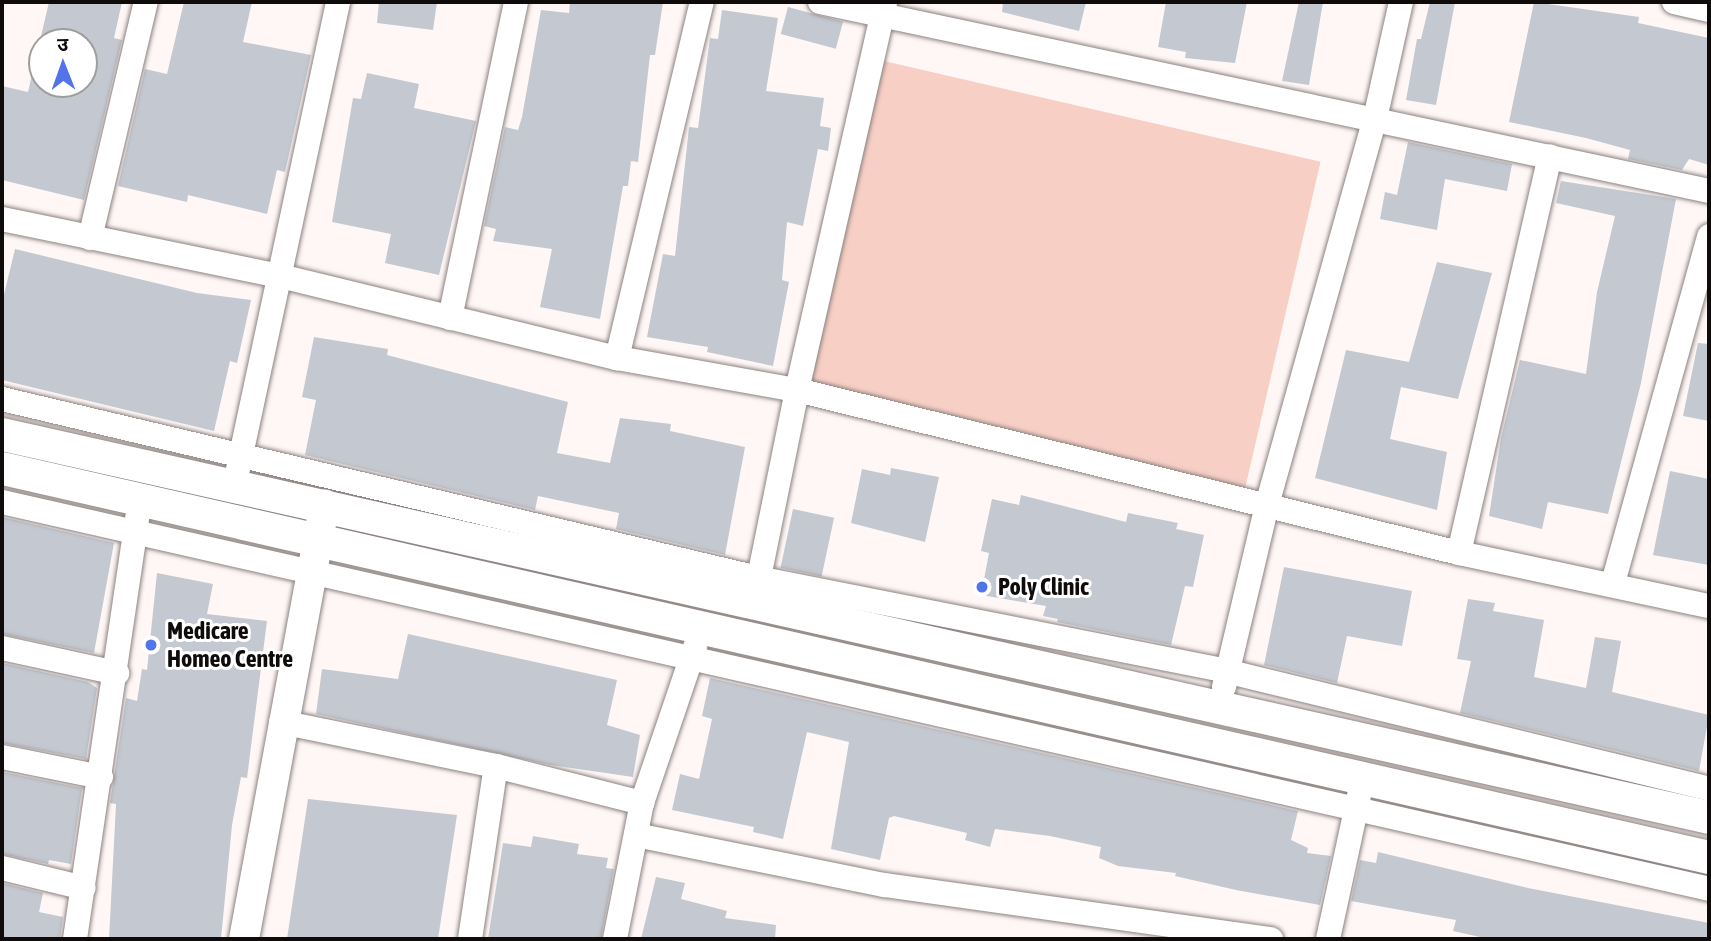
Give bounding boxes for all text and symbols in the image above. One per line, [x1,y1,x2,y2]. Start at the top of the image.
north arrow [28,28,98,98]
text: उ [57,33,68,55]
place label: Poly Clinic [998,573,1089,601]
marker: Poly Clinic [972,577,992,597]
place label: Medicare Homeo Centre [167,617,293,673]
marker: Medicare Homeo Centre [141,635,161,655]

